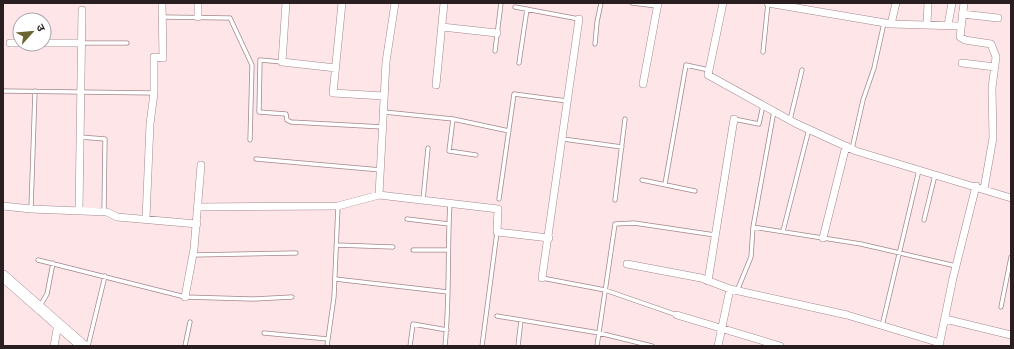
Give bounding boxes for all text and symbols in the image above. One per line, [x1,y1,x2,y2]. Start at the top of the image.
north arrow [12,12,52,52]
text: उ [33,21,49,34]

